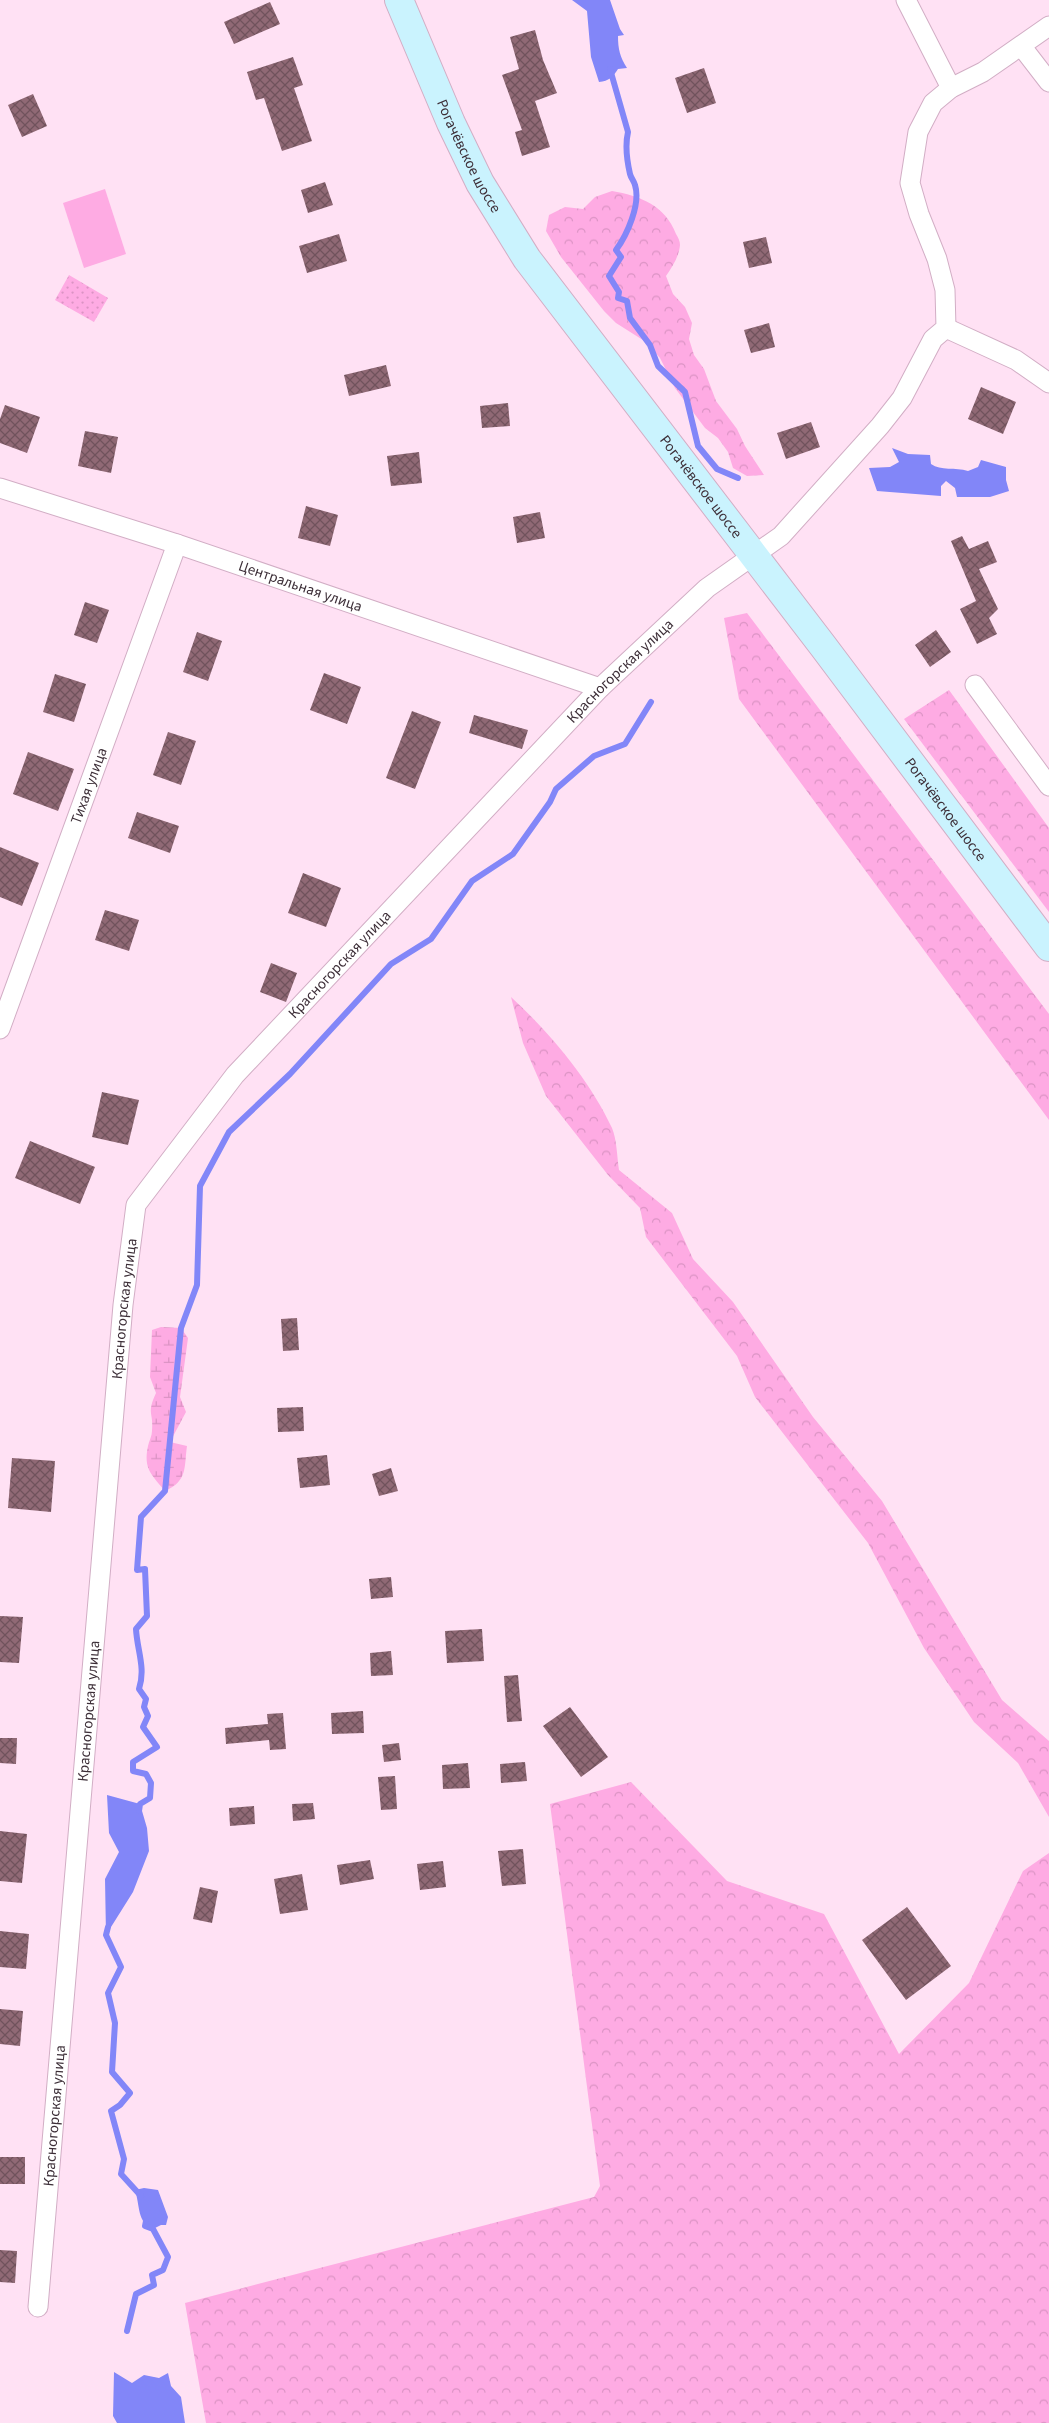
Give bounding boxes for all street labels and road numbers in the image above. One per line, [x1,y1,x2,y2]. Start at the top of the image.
street label: Рогачёвское шоссе [432,96,506,217]
street label: Рогачёвское шоссе [655,431,747,542]
street label: Центральная улица [236,555,365,617]
street label: Красногорская улица [562,614,678,728]
street label: Тихая улица [65,744,112,827]
street label: Рогачёвское шоссе [900,753,991,866]
street label: Красногорская улица [283,906,396,1023]
street label: Красногорская улица [106,1237,142,1380]
street label: Красногорская улица [72,1640,105,1783]
street label: Красногорская улица [38,2044,71,2187]

